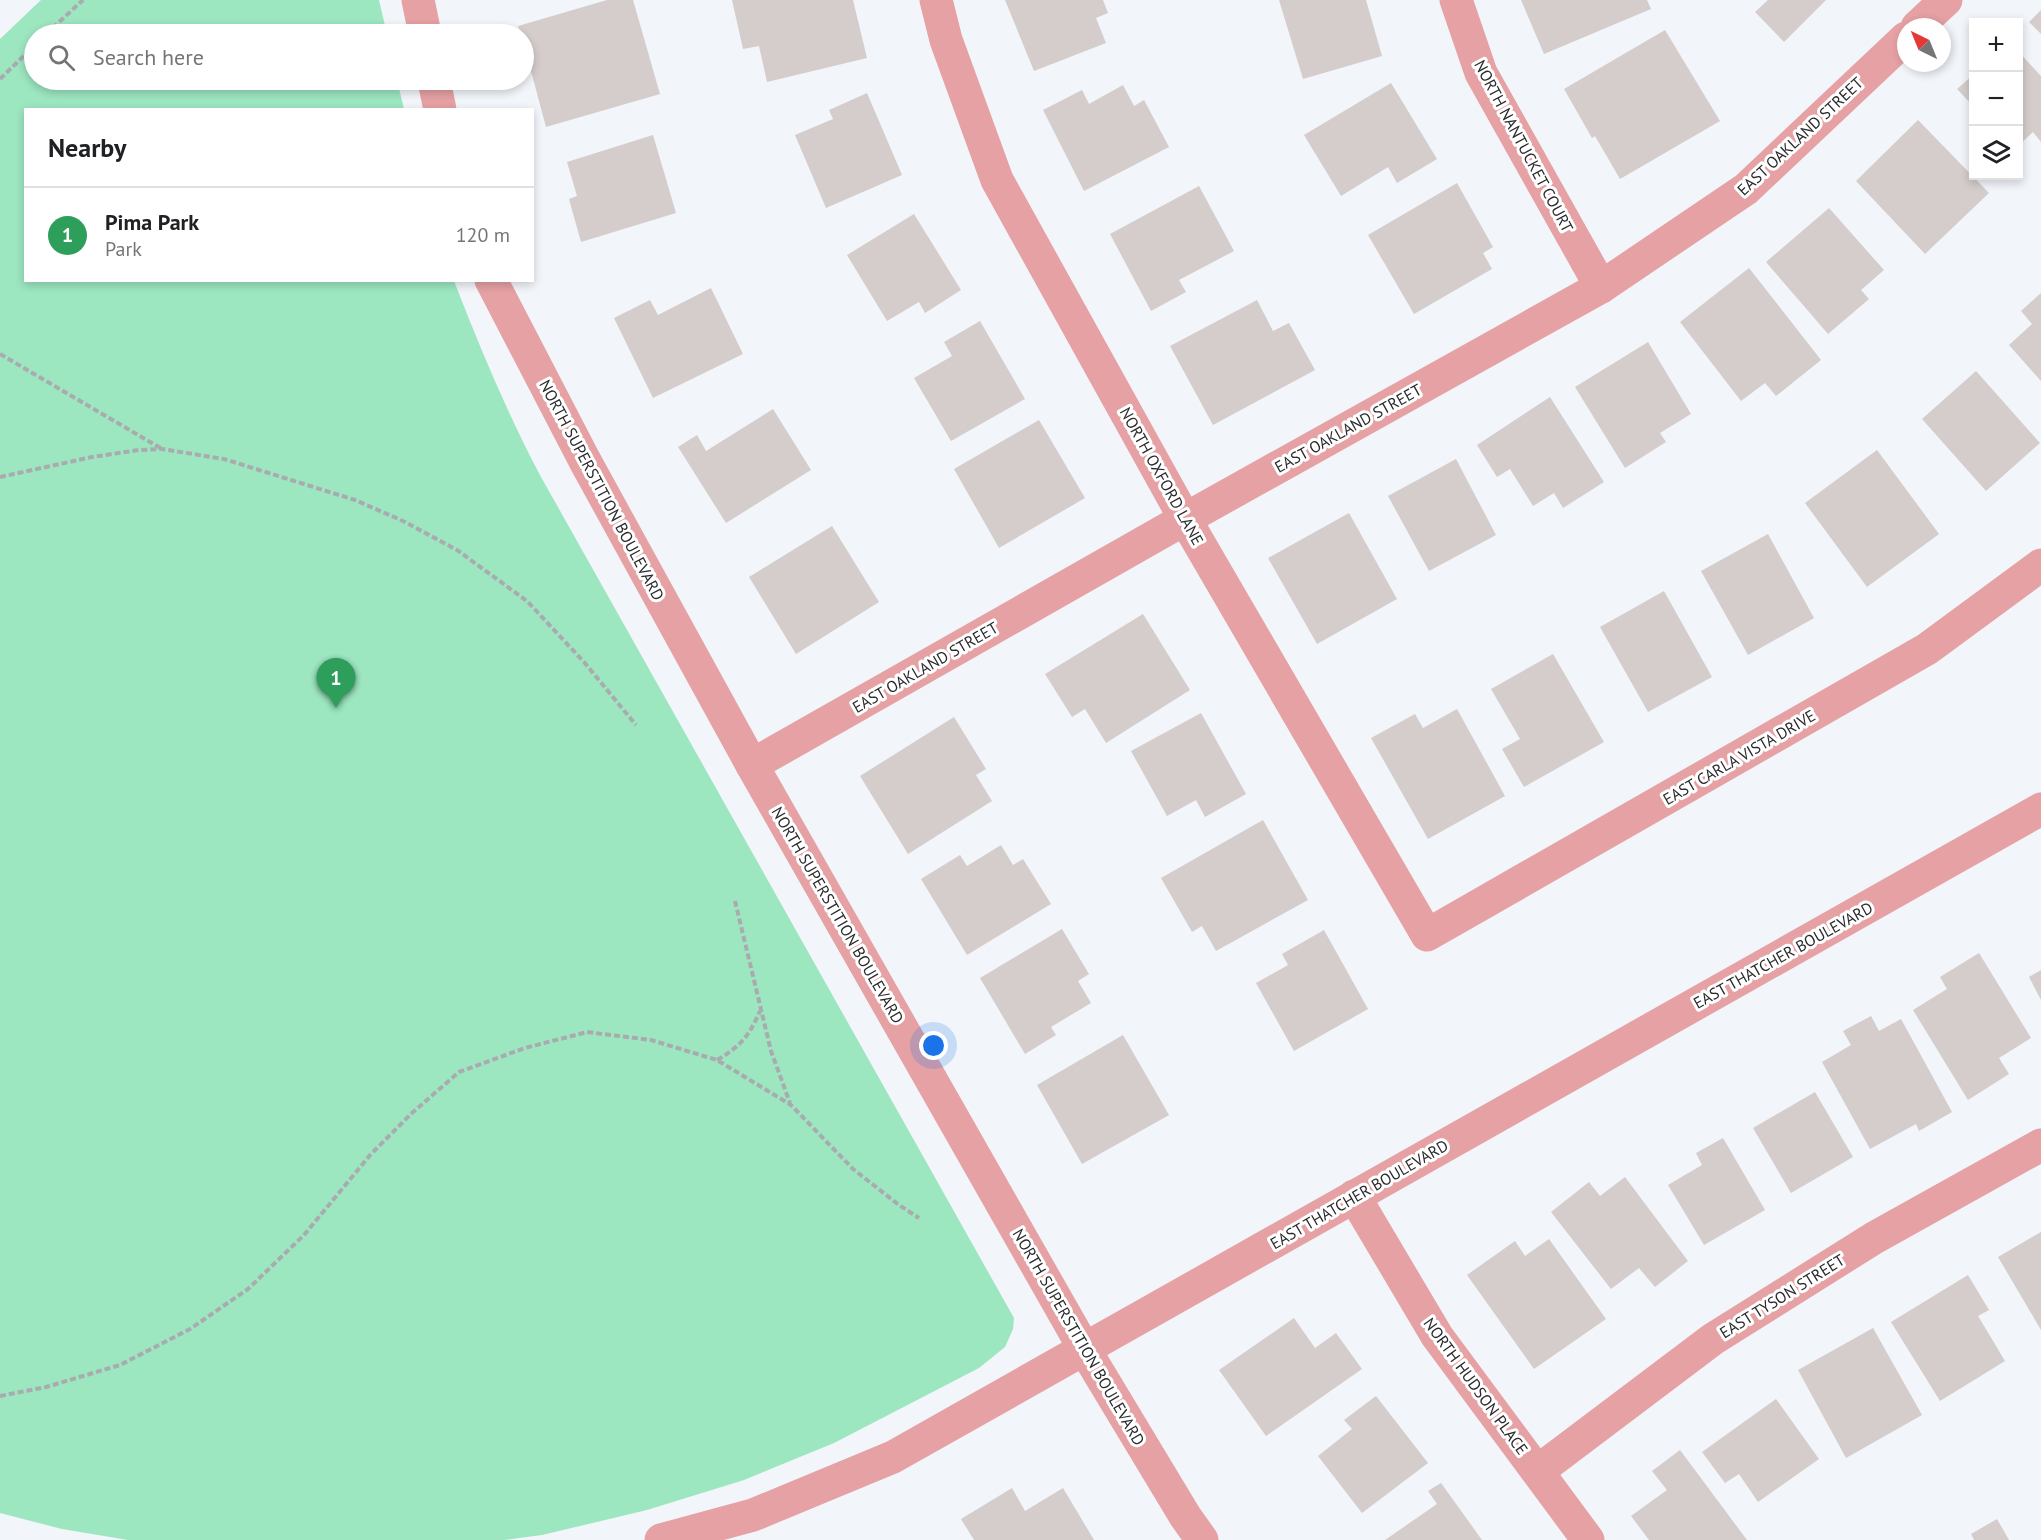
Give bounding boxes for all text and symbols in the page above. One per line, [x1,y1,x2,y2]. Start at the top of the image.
north arrow [1897,18,1951,72]
map controls [1969,18,2023,180]
button: + [1969,18,2023,72]
search box [24,24,534,90]
icon: search [45,41,78,74]
text: Search here [93,43,204,71]
street label: NORTH NANTUCKET COURT [1470,57,1578,236]
street label: EAST OAKLAND STREET [1733,72,1867,200]
button: − [1969,72,2023,126]
button: layers [1969,126,2023,180]
text: Nearby [48,131,126,164]
text: Pima Park [105,208,199,236]
text: 1 [62,222,73,248]
text: 120 m [456,222,510,248]
text: Park [105,236,142,262]
street label: NORTH SUPERSTITION BOULEVARD [535,376,669,604]
street label: EAST OAKLAND STREET [1271,379,1425,477]
street label: NORTH OXFORD LANE [1116,403,1208,549]
street label: EAST OAKLAND STREET [849,617,1001,717]
pin: 1 [316,658,356,708]
street label: EAST CARLA VISTA DRIVE [1659,705,1819,809]
street label: NORTH SUPERSTITION BOULEVARD [768,803,908,1027]
street label: EAST THATCHER BOULEVARD [1690,897,1876,1013]
your location [919,1031,948,1060]
street label: EAST THATCHER BOULEVARD [1267,1135,1451,1253]
street label: NORTH SUPERSTITION BOULEVARD [1009,1225,1149,1449]
street label: EAST TYSON STREET [1716,1249,1848,1342]
street label: NORTH HUDSON PLACE [1420,1314,1532,1458]

